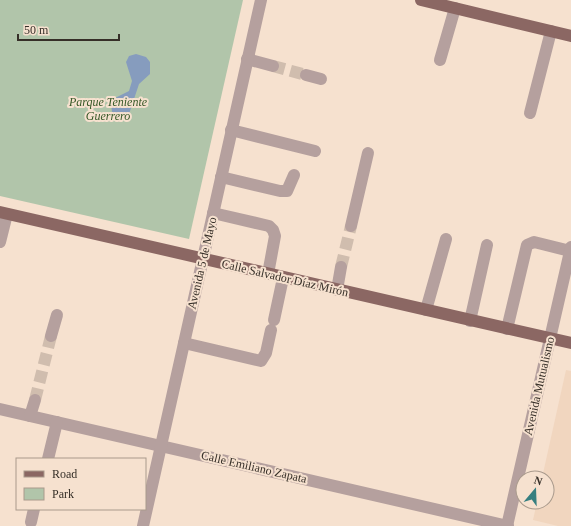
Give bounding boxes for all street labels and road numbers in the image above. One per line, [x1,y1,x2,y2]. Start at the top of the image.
street label: Avenida 5 de Mayo [185,216,219,310]
street label: Calle Salvador Díaz Mirón [220,257,350,299]
street label: Avenida Mutualismo [521,335,557,437]
street label: Calle Emiliano Zapata [200,448,309,486]

